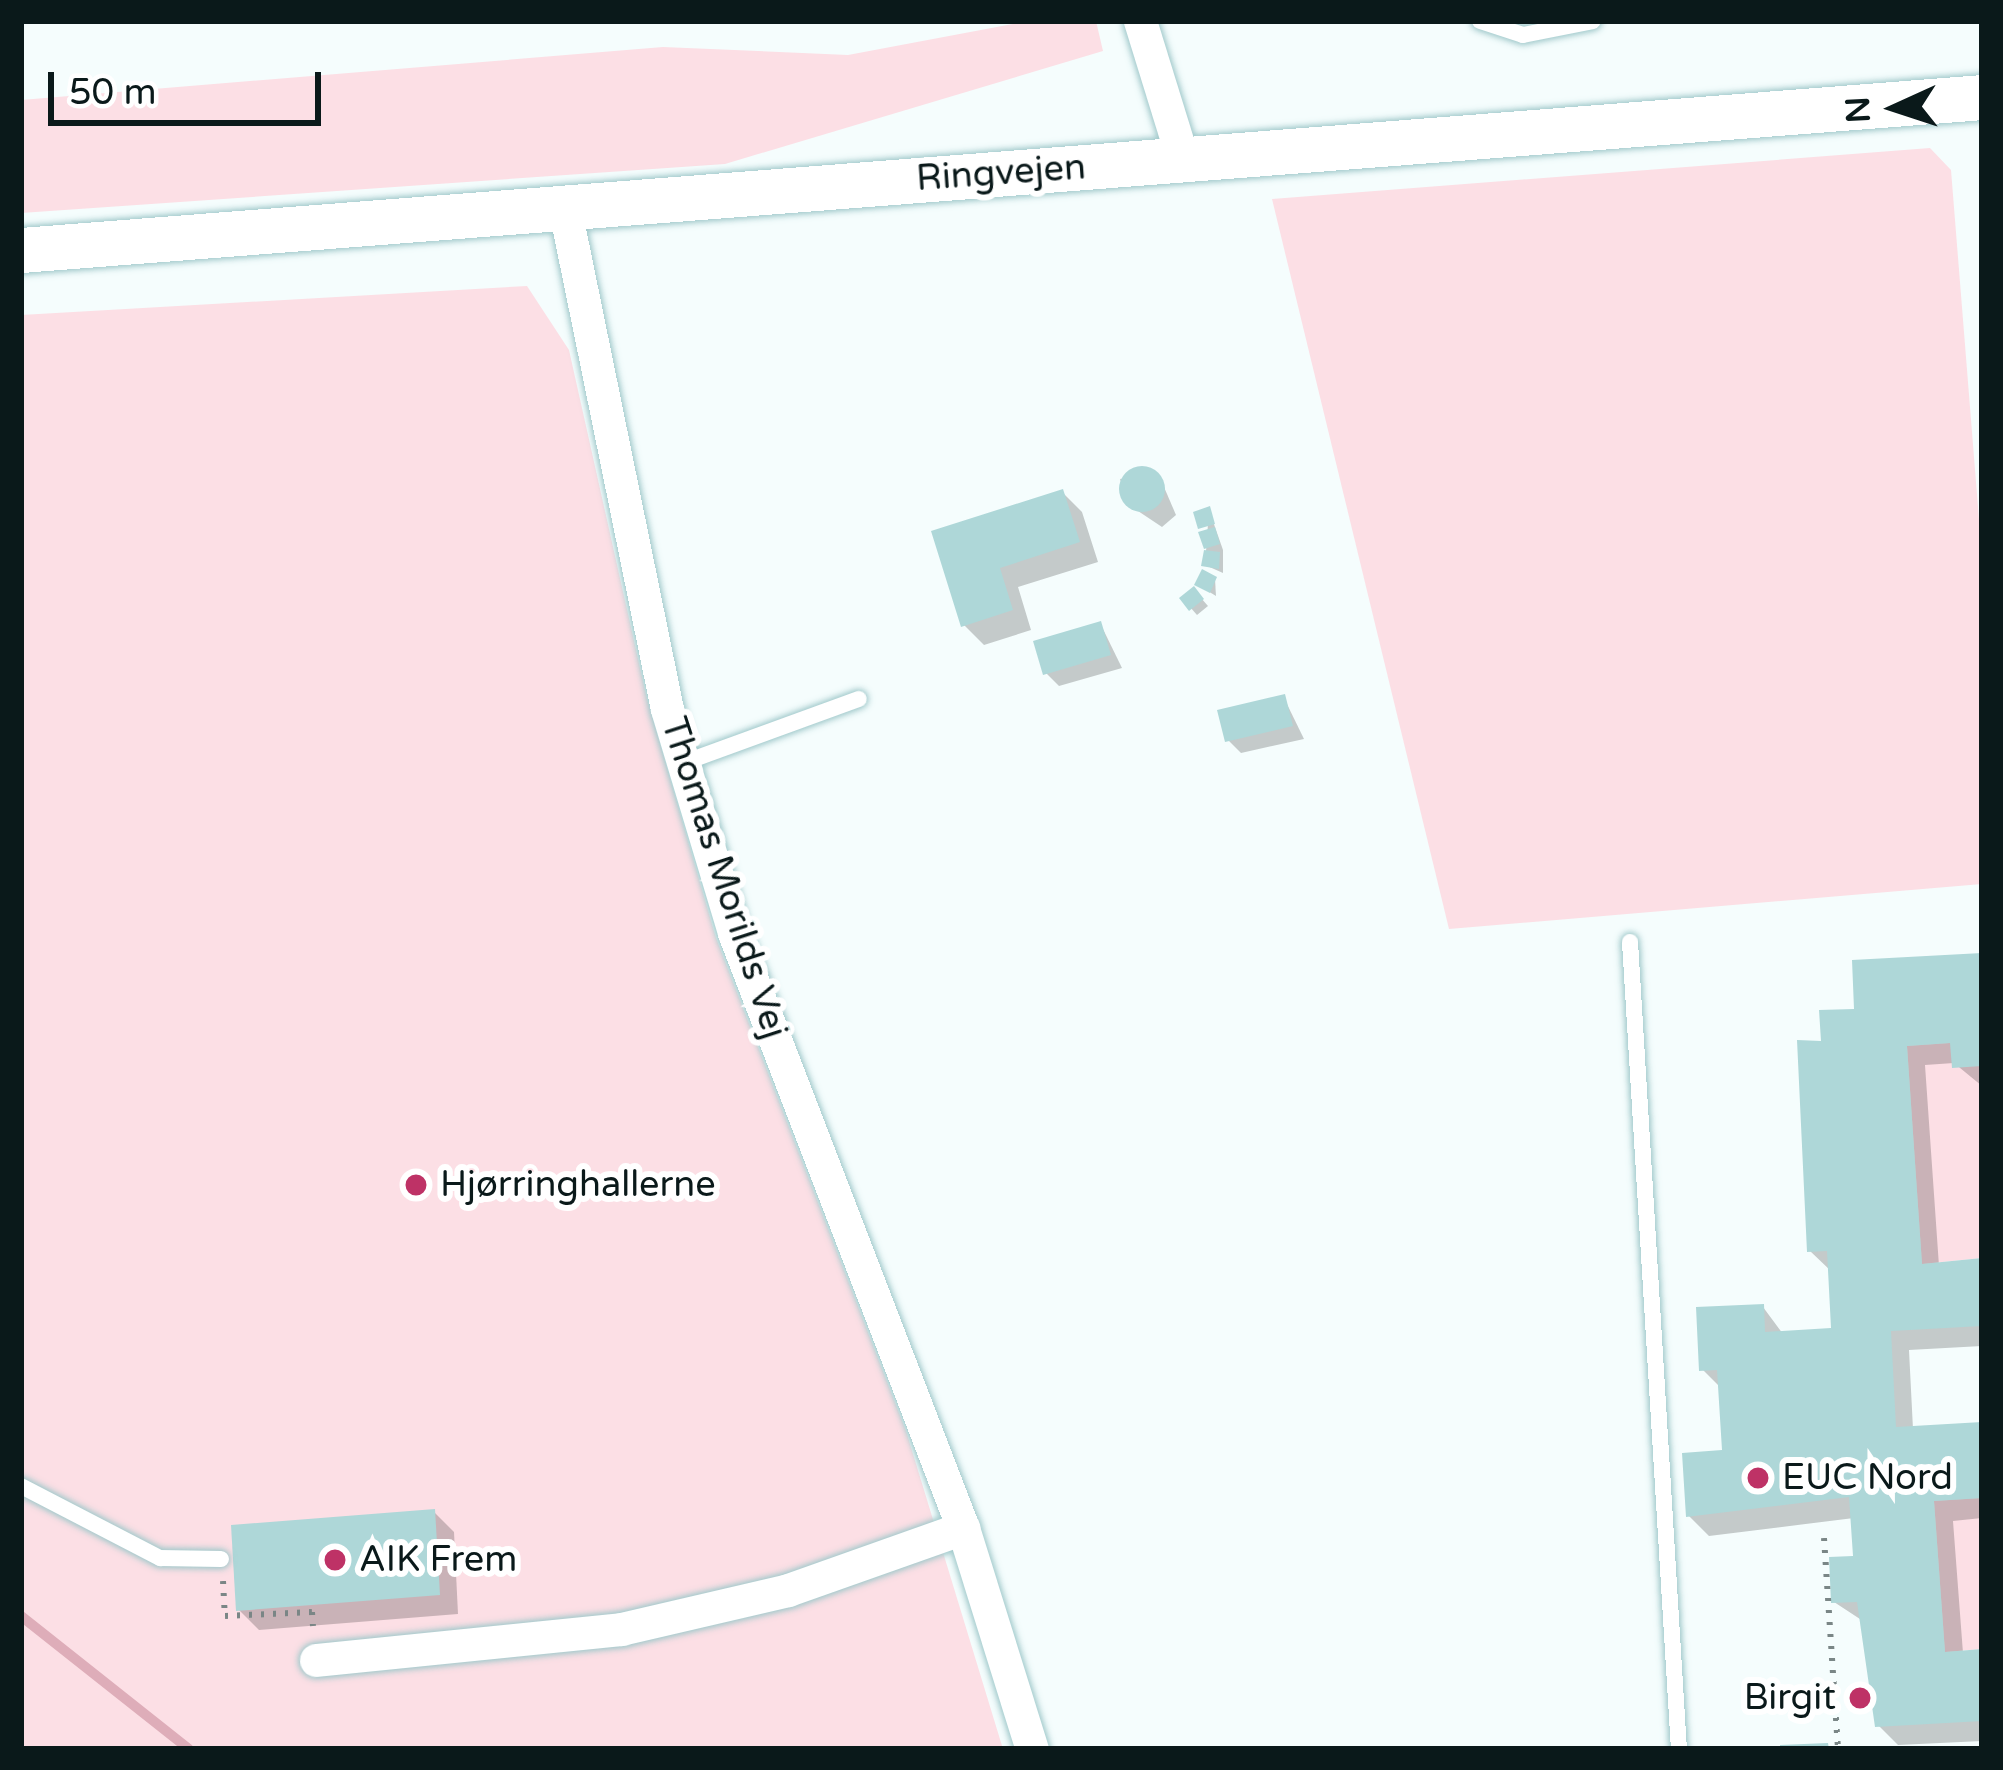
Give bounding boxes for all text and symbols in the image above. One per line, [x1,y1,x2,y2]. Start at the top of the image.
scale bar [54,48,327,122]
north arrow [1835,48,1955,168]
text: 50 m [69,71,157,114]
text: N [1838,96,1879,124]
street label: Ringvejen [915,146,1087,200]
street label: Thomas Morilds Vej [652,712,796,1044]
place label: Hjørringhallerne [440,1163,716,1207]
marker: Hjørringhallerne [403,1172,429,1198]
place label: EUC Nord [1782,1456,1953,1500]
marker: EUC Nord [1745,1465,1771,1491]
place label: AIK Frem [359,1538,517,1582]
marker: AIK Frem [322,1547,348,1573]
place label: Birgit [1744,1676,1836,1720]
marker: Birgit [1847,1685,1873,1711]

